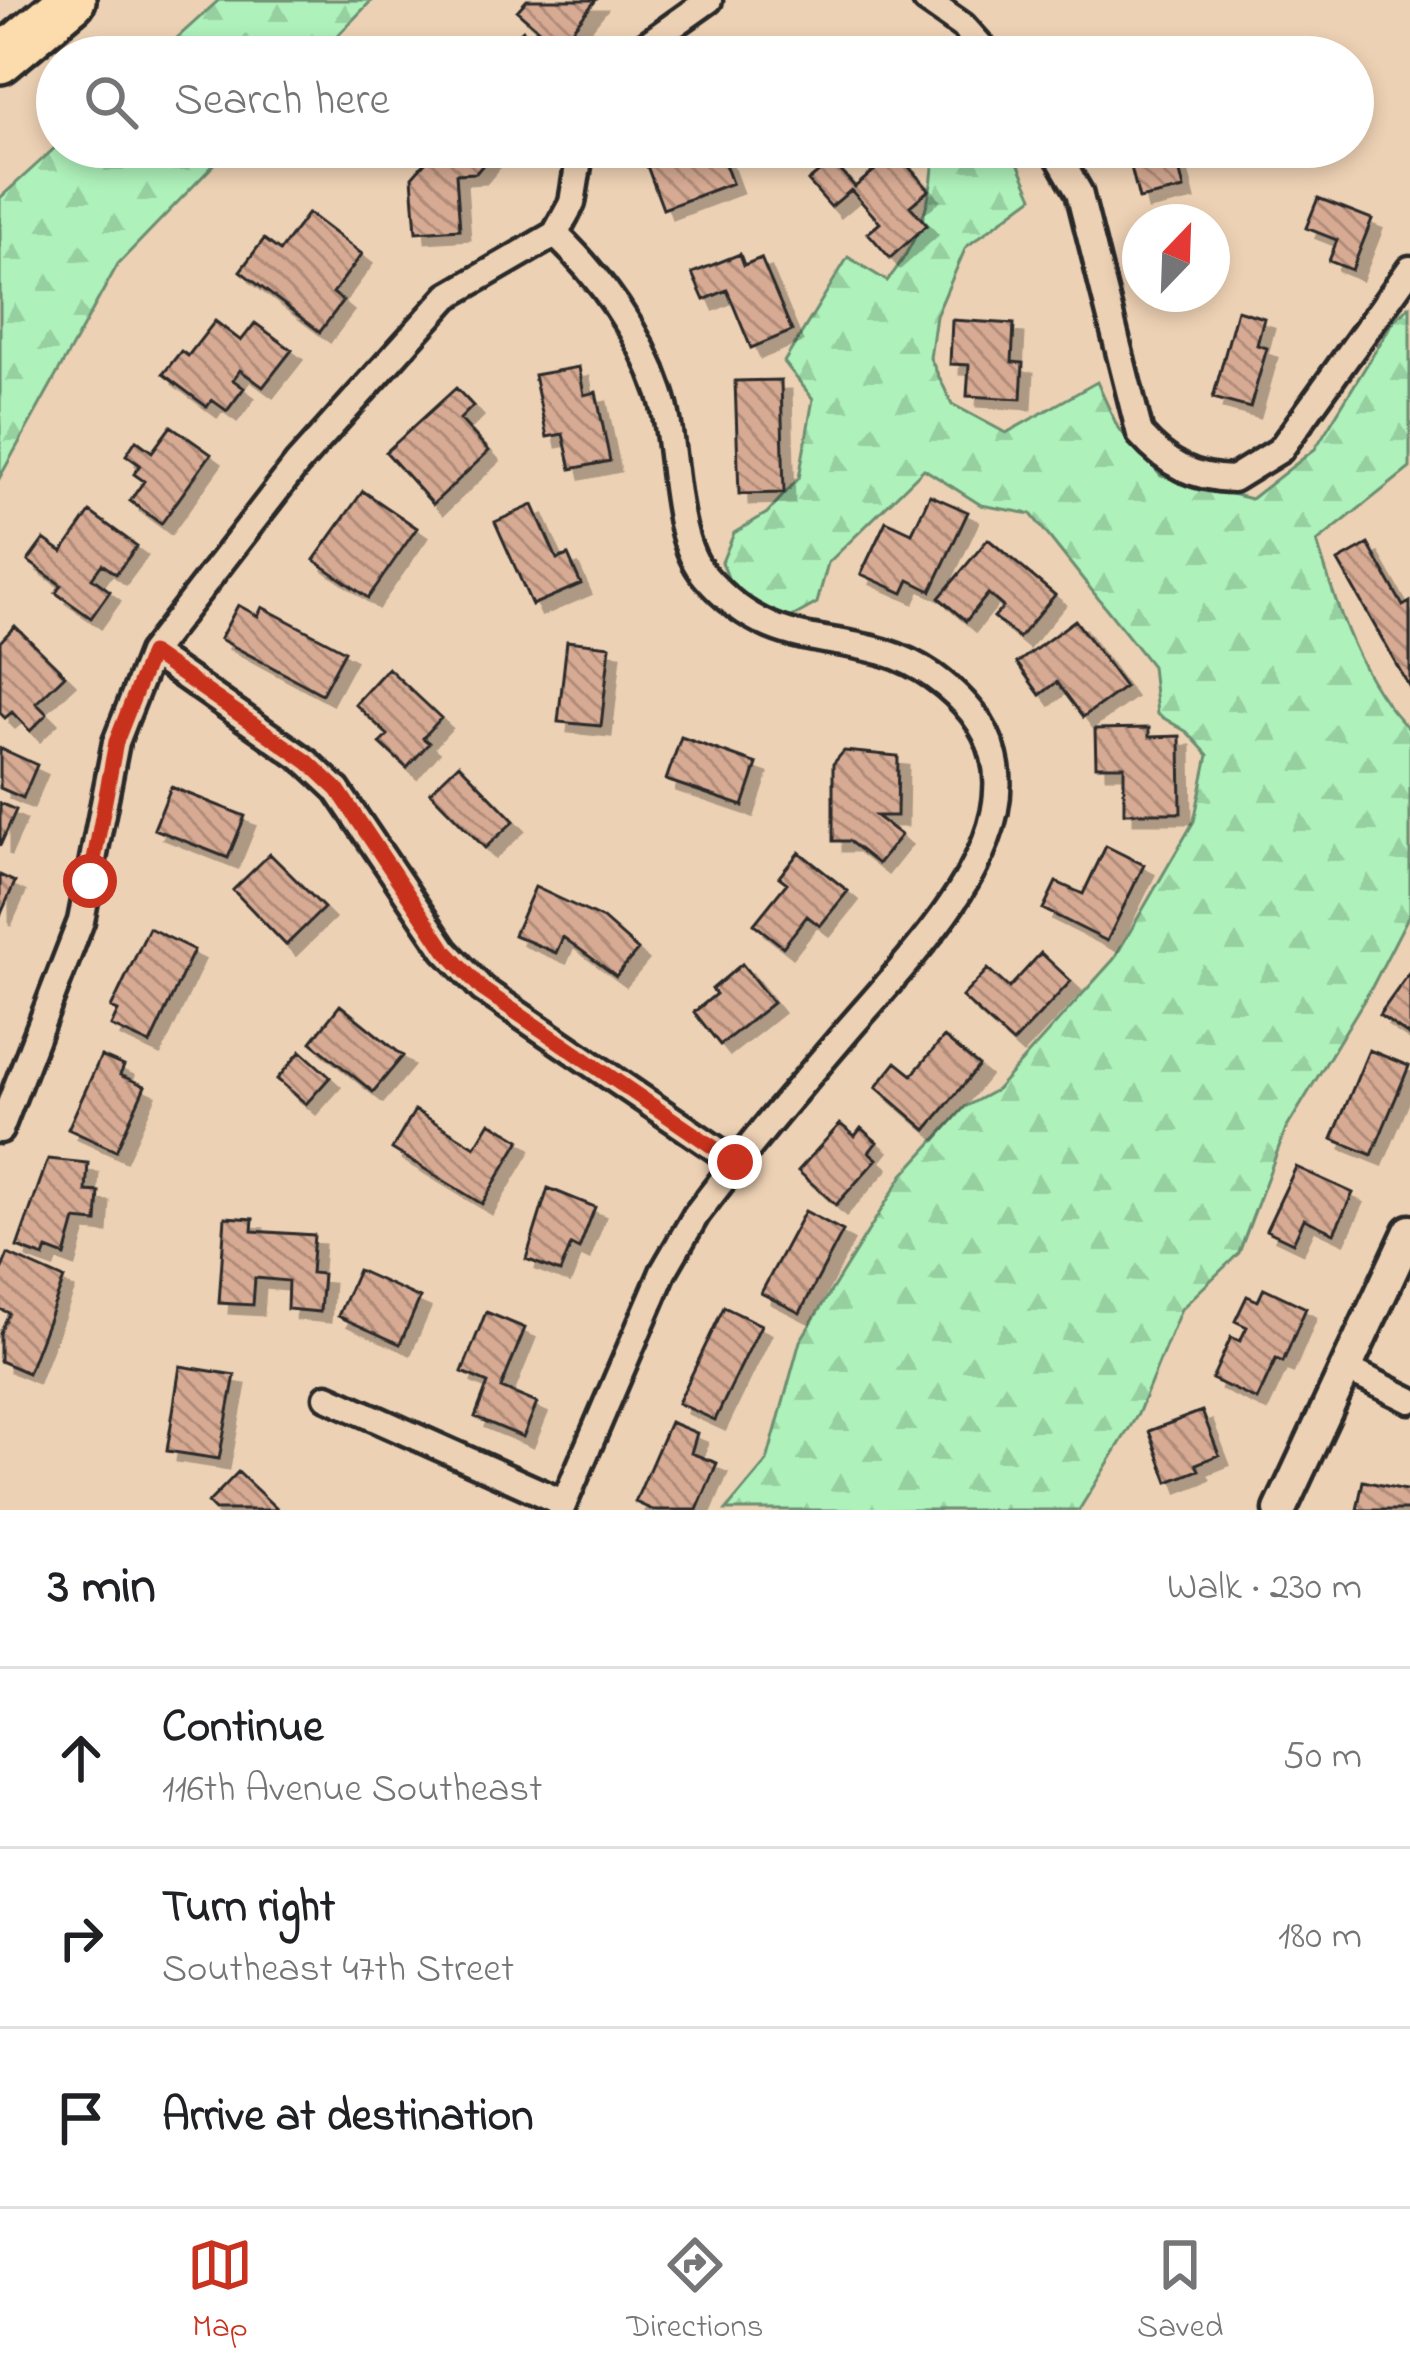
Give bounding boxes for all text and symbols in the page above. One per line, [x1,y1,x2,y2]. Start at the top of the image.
search box [36,36,1374,168]
icon: search [78,69,144,135]
text: Search here [174,69,390,135]
north arrow [1122,204,1230,312]
route start [63,854,117,908]
route end [708,1135,762,1189]
text: 3 min [48,1551,156,1626]
text: Walk · 230 m [1167,1560,1362,1617]
text: Continue [162,1696,323,1762]
icon: ahead [48,1725,114,1791]
text: 50 m [1283,1729,1362,1786]
text: 116th Avenue Southeast [162,1762,542,1819]
text: Turn right [162,1876,335,1942]
icon: right [48,1905,114,1971]
text: 180 m [1278,1909,1362,1966]
text: Southeast 47th Street [162,1942,514,1999]
icon: arrive [48,2085,114,2151]
text: Arrive at destination [162,2085,533,2151]
tab: Map [187,2232,253,2352]
tab: Directions [626,2232,764,2352]
tab: Saved [1137,2232,1223,2352]

